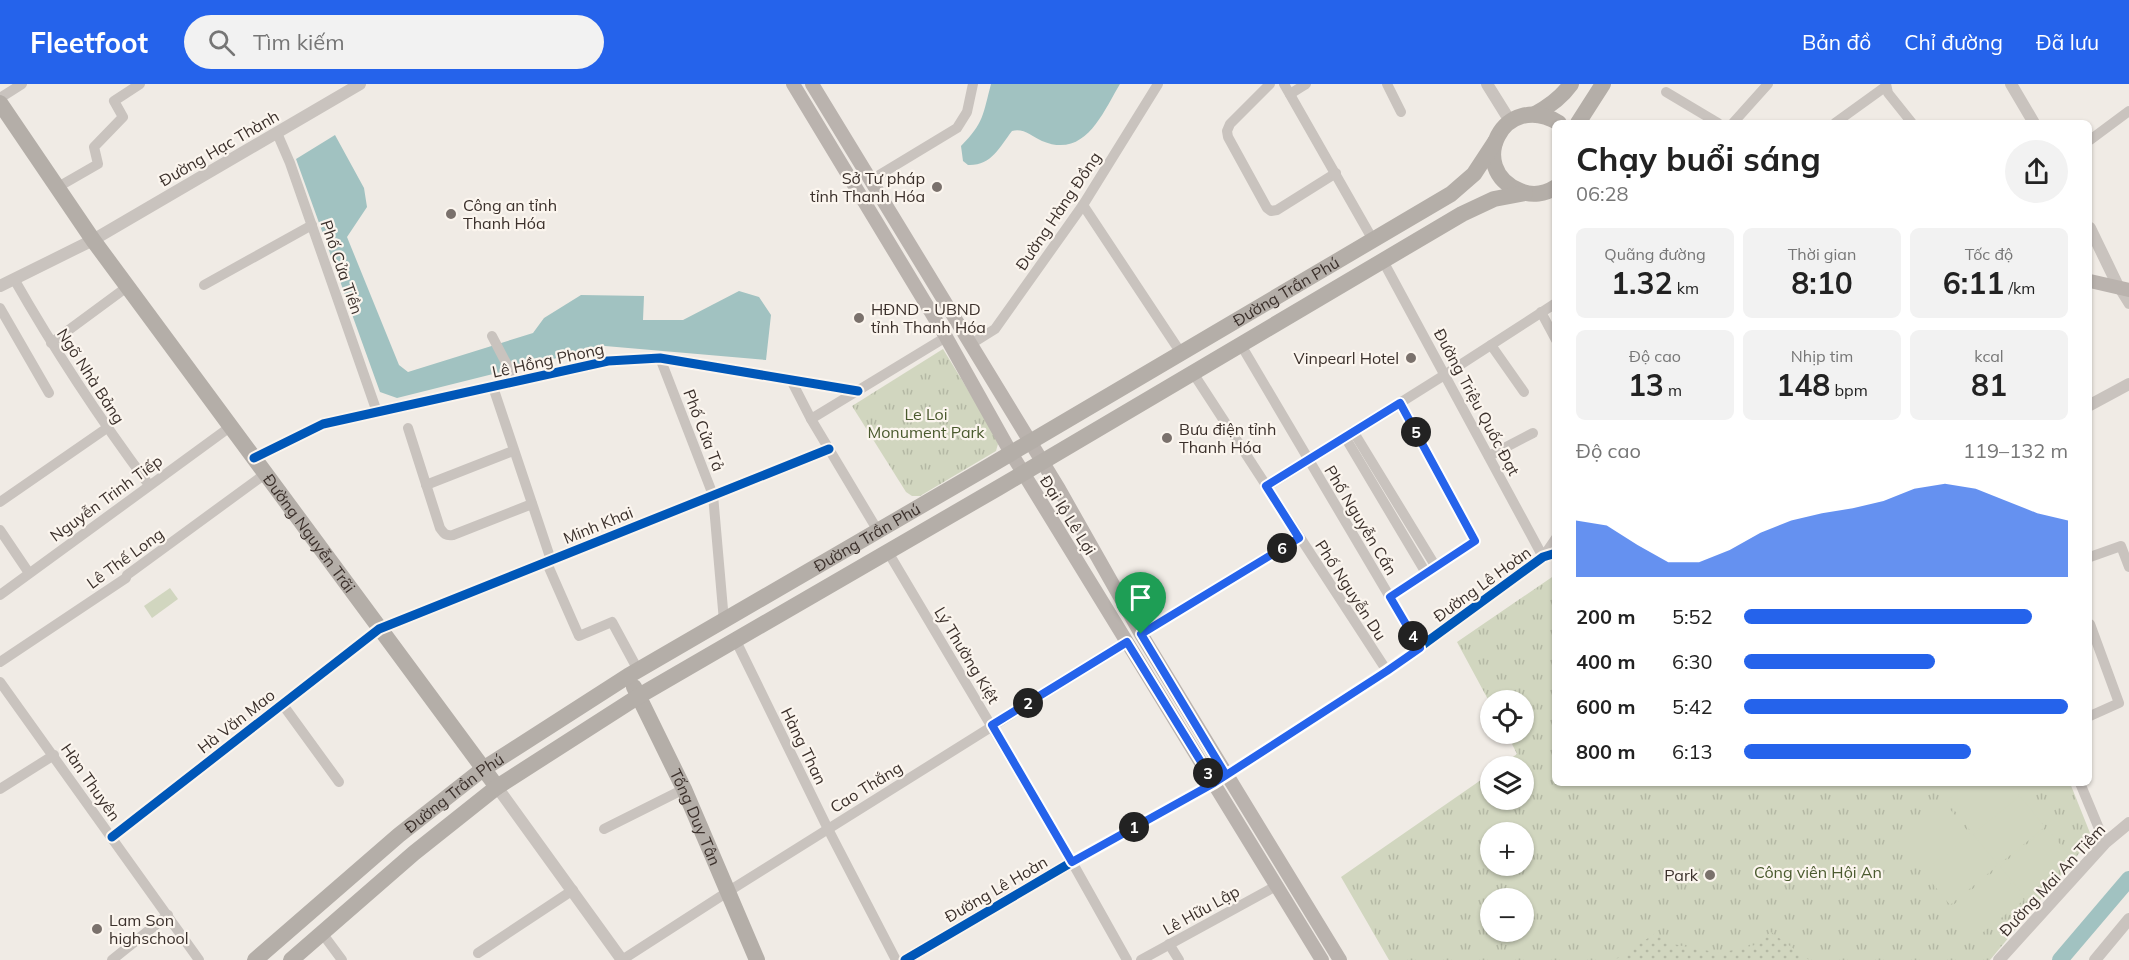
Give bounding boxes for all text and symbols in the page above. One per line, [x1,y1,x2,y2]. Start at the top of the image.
search box [184,15,604,69]
text: Fleetfoot [30,25,148,60]
icon: search [205,26,238,59]
text: Tìm kiếm [253,28,345,56]
text: Bản đồ [1802,29,1871,55]
text: Chỉ đường [1904,29,2003,55]
text: Đã lưu [2036,29,2099,55]
street label: Đường Hạc Thành [156,106,282,190]
text: Chạy buổi sáng [1576,138,1821,179]
button: share [2005,140,2068,203]
street label: Đường Hàng Đồng [1011,148,1105,274]
place label: Sở Tư pháp tỉnh Thanh Hóa [810,168,925,206]
marker: Sở Tư pháp tỉnh Thanh Hóa [930,180,944,194]
text: 06:28 [1576,181,1629,206]
place label: Công an tỉnh Thanh Hóa [463,195,557,233]
marker: Công an tỉnh Thanh Hóa [444,207,458,221]
street label: Phố Cửa Tiền [317,217,367,317]
text: Quãng đường [1604,244,1706,264]
text: Thời gian [1788,244,1856,264]
text: Tốc độ [1965,244,2013,264]
street label: Đường Trần Phú [1229,252,1343,330]
text: 1.32 [1611,264,1672,302]
text: 8:10 [1791,264,1853,302]
text: 6:11 [1943,264,2004,302]
text: km [1672,278,1699,298]
text: /km [2004,278,2035,298]
place label: HĐND - UBND tỉnh Thanh Hóa [871,299,986,337]
marker: HĐND - UBND tỉnh Thanh Hóa [852,311,866,325]
street label: Ngõ Nhà Bảng [53,325,129,427]
street label: Đường Triệu Quốc Đạt [1430,325,1524,479]
street label: Lê Hồng Phong [490,338,606,382]
text: Độ cao [1629,346,1681,366]
text: Nhịp tim [1791,346,1853,366]
text: kcal [1974,346,2004,366]
place label: Vinpearl Hotel [1294,348,1399,368]
marker: Vinpearl Hotel [1404,351,1418,365]
text: 13 [1628,366,1664,404]
text: 148 [1776,366,1830,404]
text: 81 [1971,366,2007,404]
text: m [1664,380,1682,400]
text: bpm [1830,380,1868,400]
street label: Phố Cửa Tả [679,386,729,474]
park label: Le Loi Monument Park [867,404,985,442]
pin: 5 [1401,417,1431,447]
place label: Bưu điện tỉnh Thanh Hóa [1179,419,1276,457]
text: 5 [1411,422,1421,442]
marker: Bưu điện tỉnh Thanh Hóa [1160,431,1174,445]
text: Độ cao [1576,438,1641,463]
text: 119–132 m [1963,438,2068,463]
street label: Nguyễn Trinh Tiếp [46,450,166,546]
street label: Phố Nguyễn Cẩn [1320,461,1402,579]
street label: Đường Nguyễn Trãi [259,470,360,596]
street label: Đại lộ Lê Lợi [1036,472,1100,558]
street label: Đường Trần Phú [810,498,924,576]
street label: Minh Khai [560,502,636,548]
street label: Lê Thế Long [83,523,167,593]
pin: 6 [1267,533,1297,563]
street label: Phố Nguyễn Du [1311,536,1391,644]
text: 6 [1277,538,1287,558]
street label: Đường Lê Hoàn [1429,542,1535,626]
pin [1115,572,1166,634]
icon: arrive [1124,581,1157,614]
street label: Lý Thường Kiệt [930,603,1004,707]
text: 200 m [1576,604,1635,629]
text: 5:52 [1672,604,1713,629]
pin: 4 [1398,621,1428,651]
text: 4 [1408,626,1418,646]
text: 400 m [1576,649,1635,674]
text: 6:30 [1672,649,1713,674]
street label: Hà Văn Mao [193,685,279,757]
pin: 2 [1013,688,1043,718]
map controls [1480,690,1534,942]
button: locate [1480,690,1534,744]
text: 2 [1023,693,1033,713]
text: 600 m [1576,694,1635,719]
text: 5:42 [1672,694,1713,719]
street label: Hàng Than [777,704,831,788]
street label: Hàn Thuyên [57,739,125,825]
text: 800 m [1576,739,1635,764]
text: 6:13 [1672,739,1713,764]
street label: Đường Trần Phú [400,748,507,837]
button: layers [1480,756,1534,810]
street label: Cao Thắng [826,757,906,817]
pin: 3 [1193,758,1223,788]
text: 3 [1203,763,1213,783]
street label: Tống Duy Tân [666,765,725,868]
pin: 1 [1119,812,1149,842]
text: 1 [1129,817,1139,837]
street label: Đường Mai An Tiêm [1995,820,2109,940]
button: + [1480,822,1534,876]
street label: Đường Lê Hoàn [941,851,1051,927]
park label: Công viên Hội An [1754,862,1882,882]
place label: Park [1664,865,1699,885]
marker: Park [1703,868,1717,882]
street label: Lê Hữu Lập [1159,881,1243,939]
button: − [1480,888,1534,942]
place label: Lam Son highschool [109,910,189,948]
marker: Lam Son highschool [90,922,104,936]

